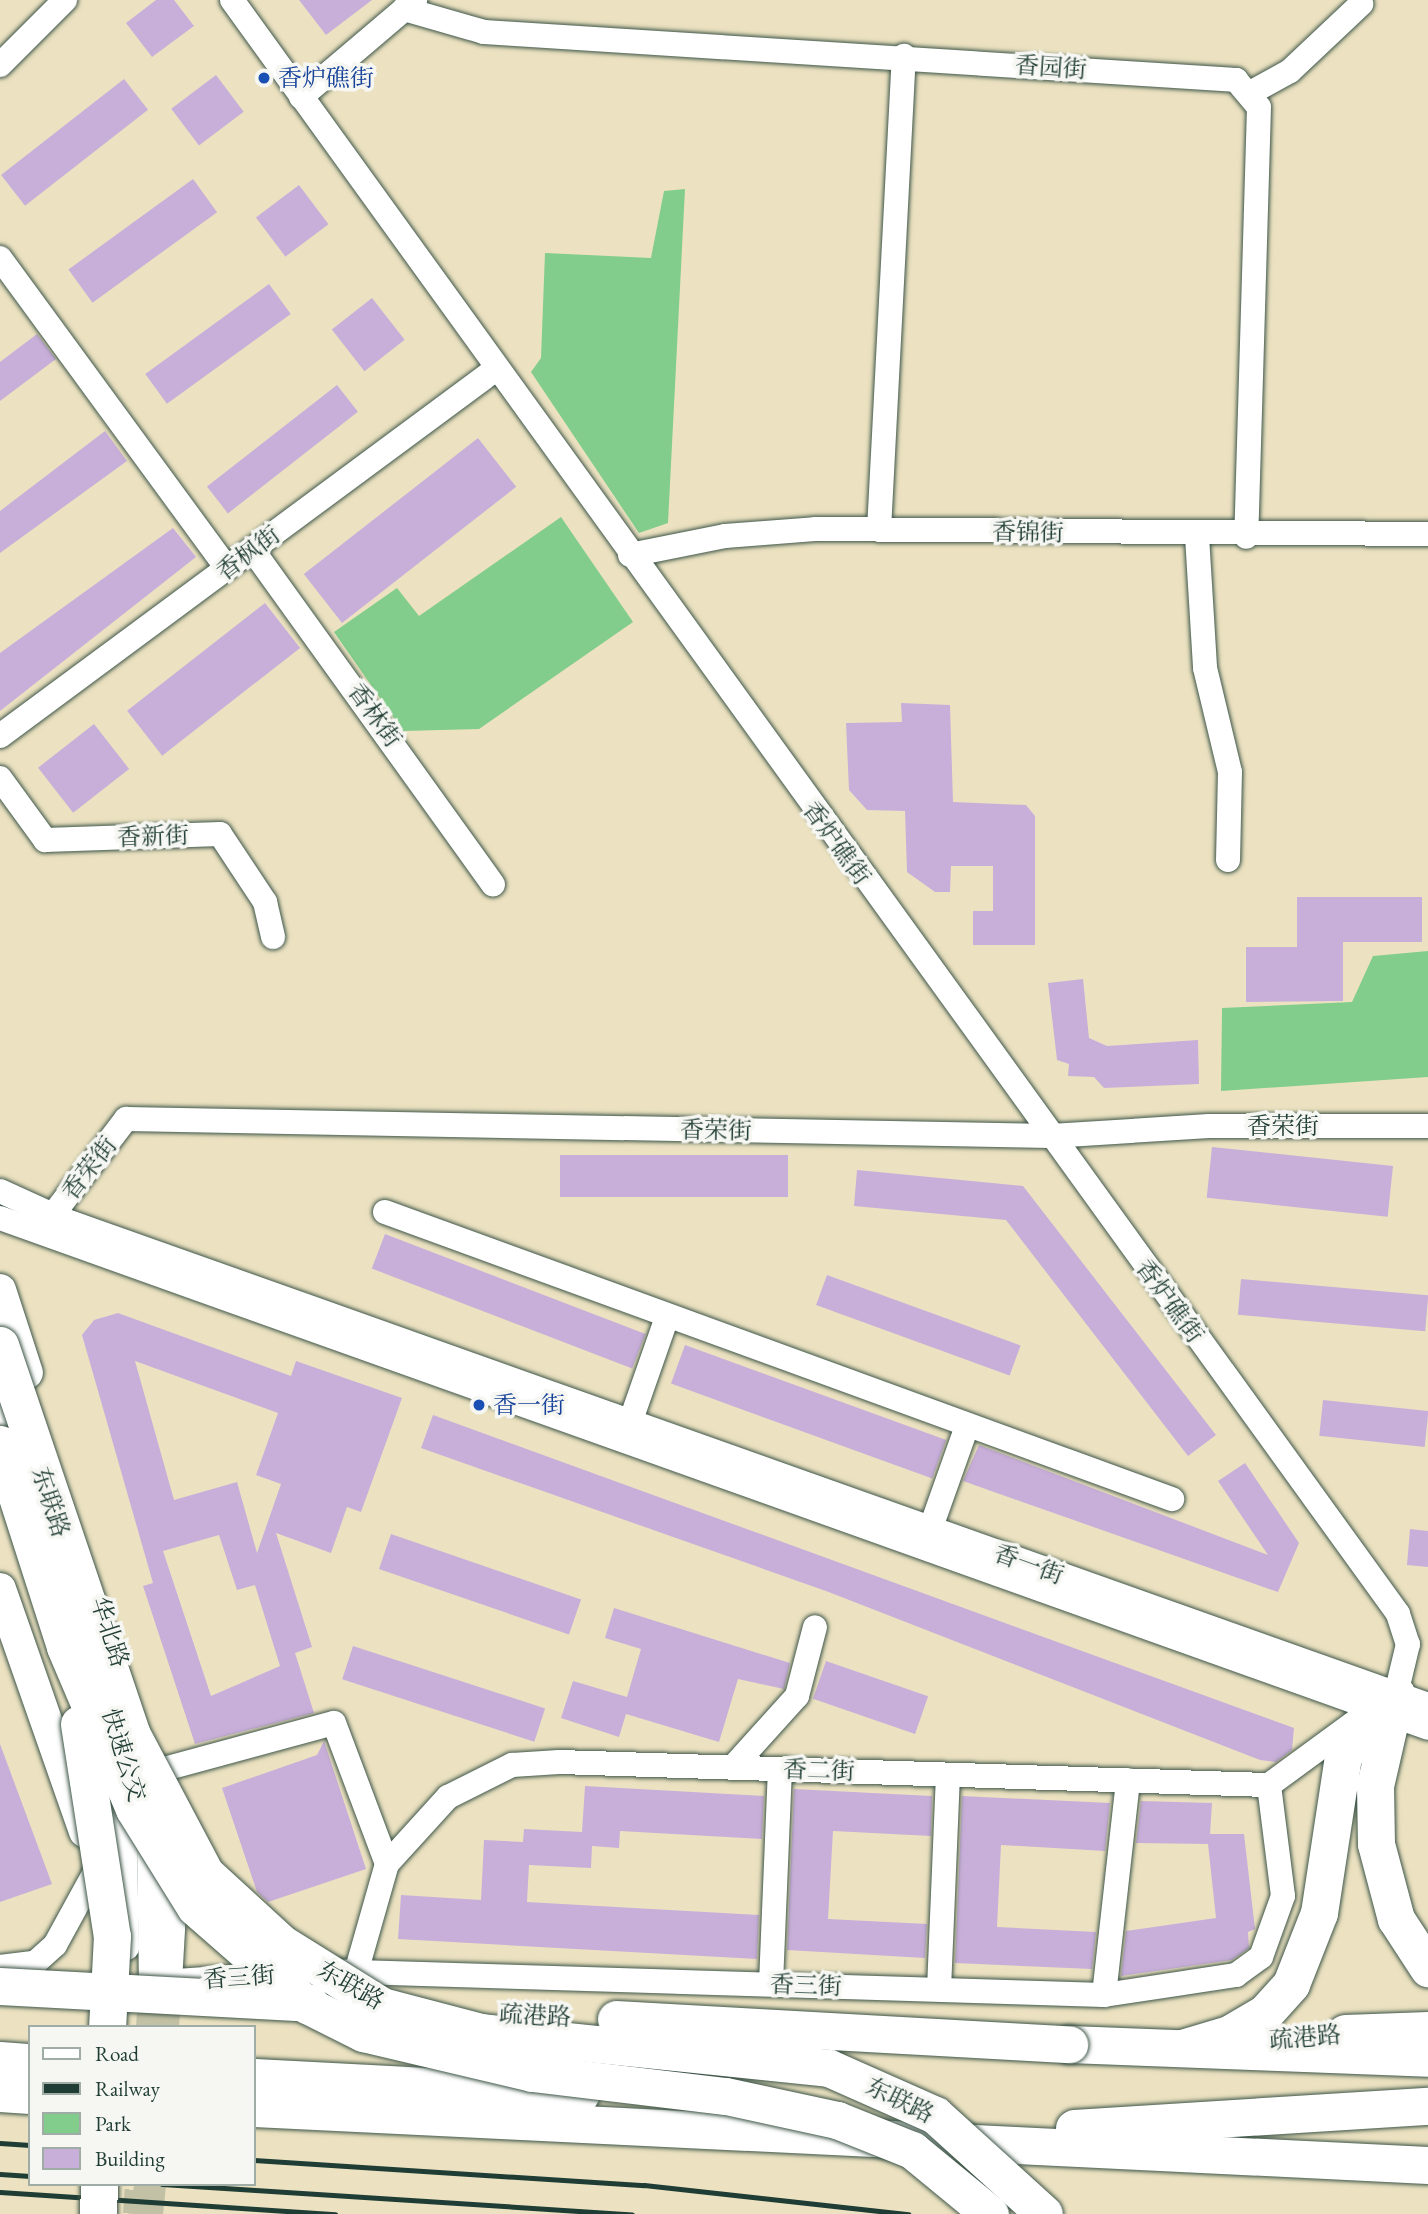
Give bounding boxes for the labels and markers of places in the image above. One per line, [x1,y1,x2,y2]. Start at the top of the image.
place label: 香炉礁街 [278,64,374,92]
marker: 香炉礁街 [256,70,272,86]
place label: 香一街 [493,1391,565,1419]
marker: 香一街 [471,1397,487,1413]

